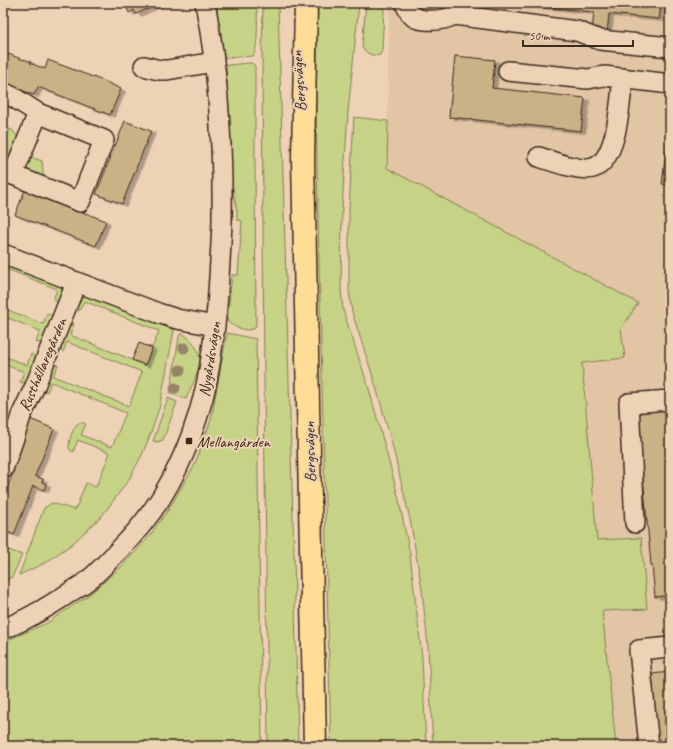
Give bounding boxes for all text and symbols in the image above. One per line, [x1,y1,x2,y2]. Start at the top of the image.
scale bar [523,22,633,48]
text: 50 m [529,28,551,44]
street label: Bergsvägen [287,49,311,112]
street label: Rusthållaregården [14,314,72,414]
street label: Nygårdsvägen [194,319,226,398]
street label: Bergsvägen [299,421,321,483]
place label: Mellangården [197,432,271,452]
marker: Mellangården [184,436,194,446]

